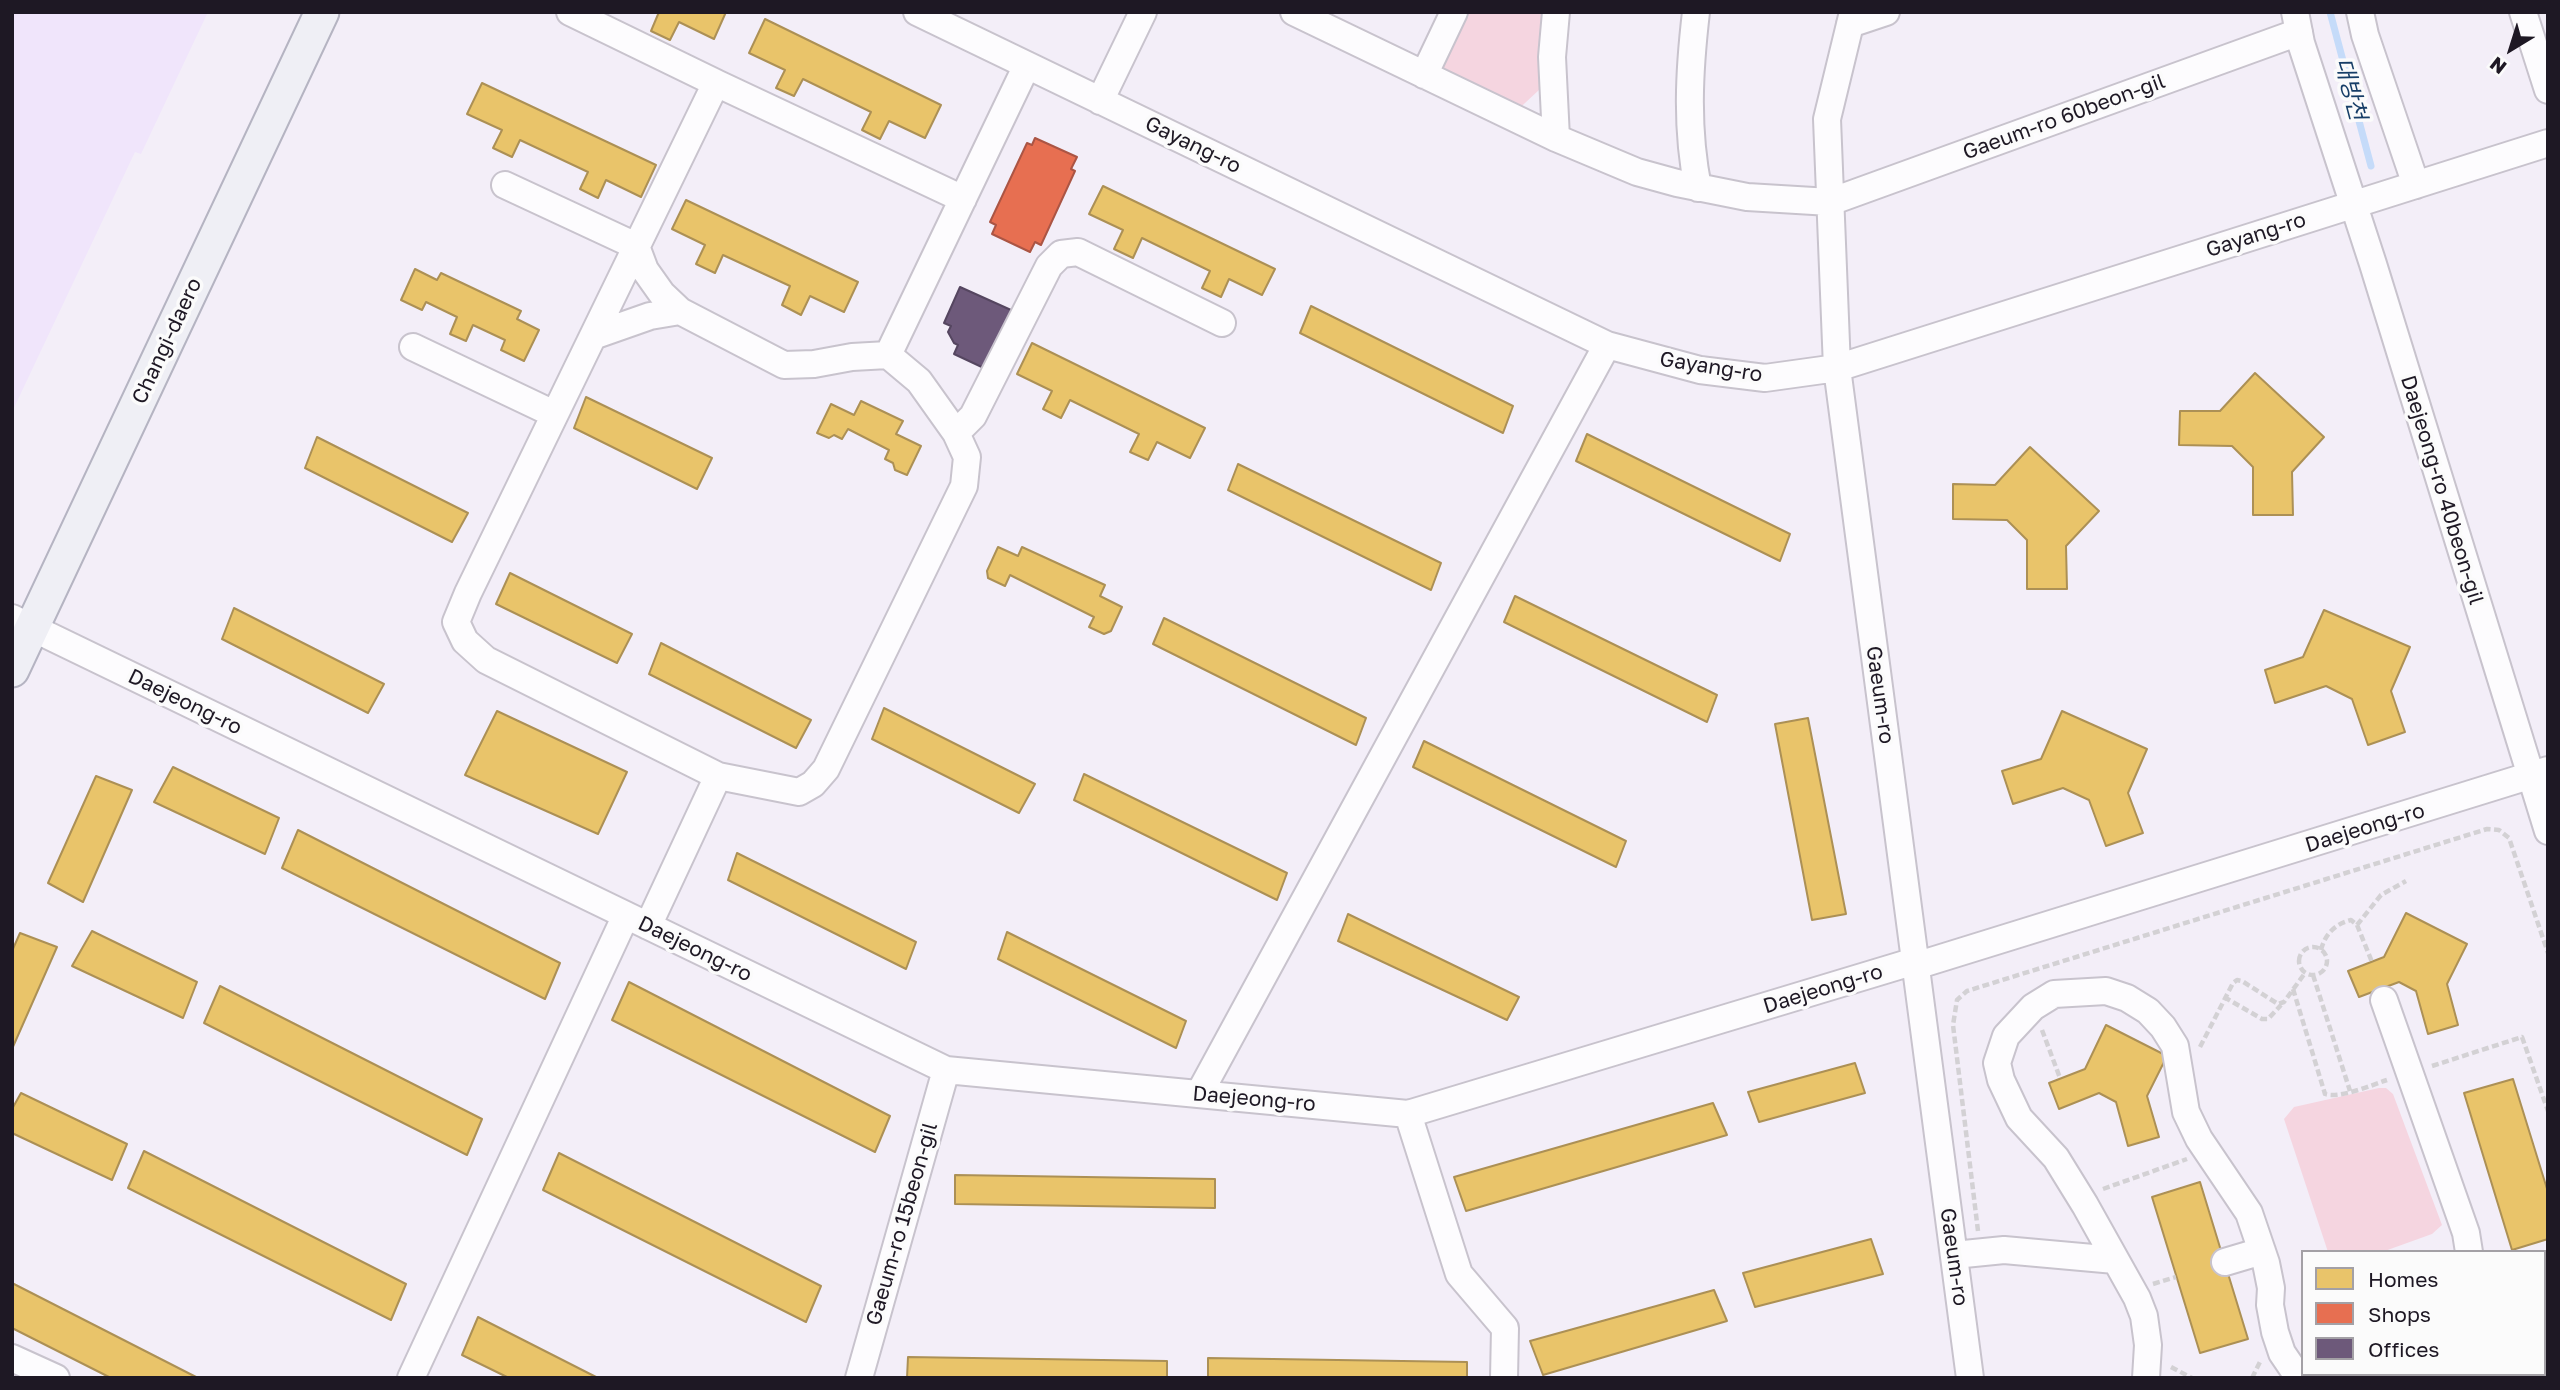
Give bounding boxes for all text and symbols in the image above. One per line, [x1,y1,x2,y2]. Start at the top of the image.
north arrow [2476,14,2546,84]
text: N [2485,52,2511,79]
water label: 대방천 [2328,55,2372,123]
street label: Gaeum-ro 60beon-gil [1959,69,2169,165]
street label: Gayang-ro [1141,111,1245,179]
street label: Gayang-ro [2203,207,2309,263]
street label: Changi-daero [127,274,207,408]
street label: Gayang-ro [1658,346,1764,388]
street label: Daejeong-ro 40beon-gil [2395,372,2489,608]
street label: Gaeum-ro [1861,644,1899,746]
street label: Daejeong-ro [124,664,246,740]
street label: Daejeong-ro [2302,798,2428,858]
street label: Daejeong-ro [634,911,756,987]
street label: Daejeong-ro [1760,959,1886,1019]
street label: Daejeong-ro [1191,1081,1317,1117]
street label: Gaeum-ro 15beon-gil [861,1120,943,1328]
street label: Gaeum-ro [1935,1206,1973,1308]
legend [2301,1250,2546,1376]
text: Homes [2368,1266,2438,1292]
text: Shops [2368,1301,2431,1327]
text: Offices [2368,1336,2439,1362]

